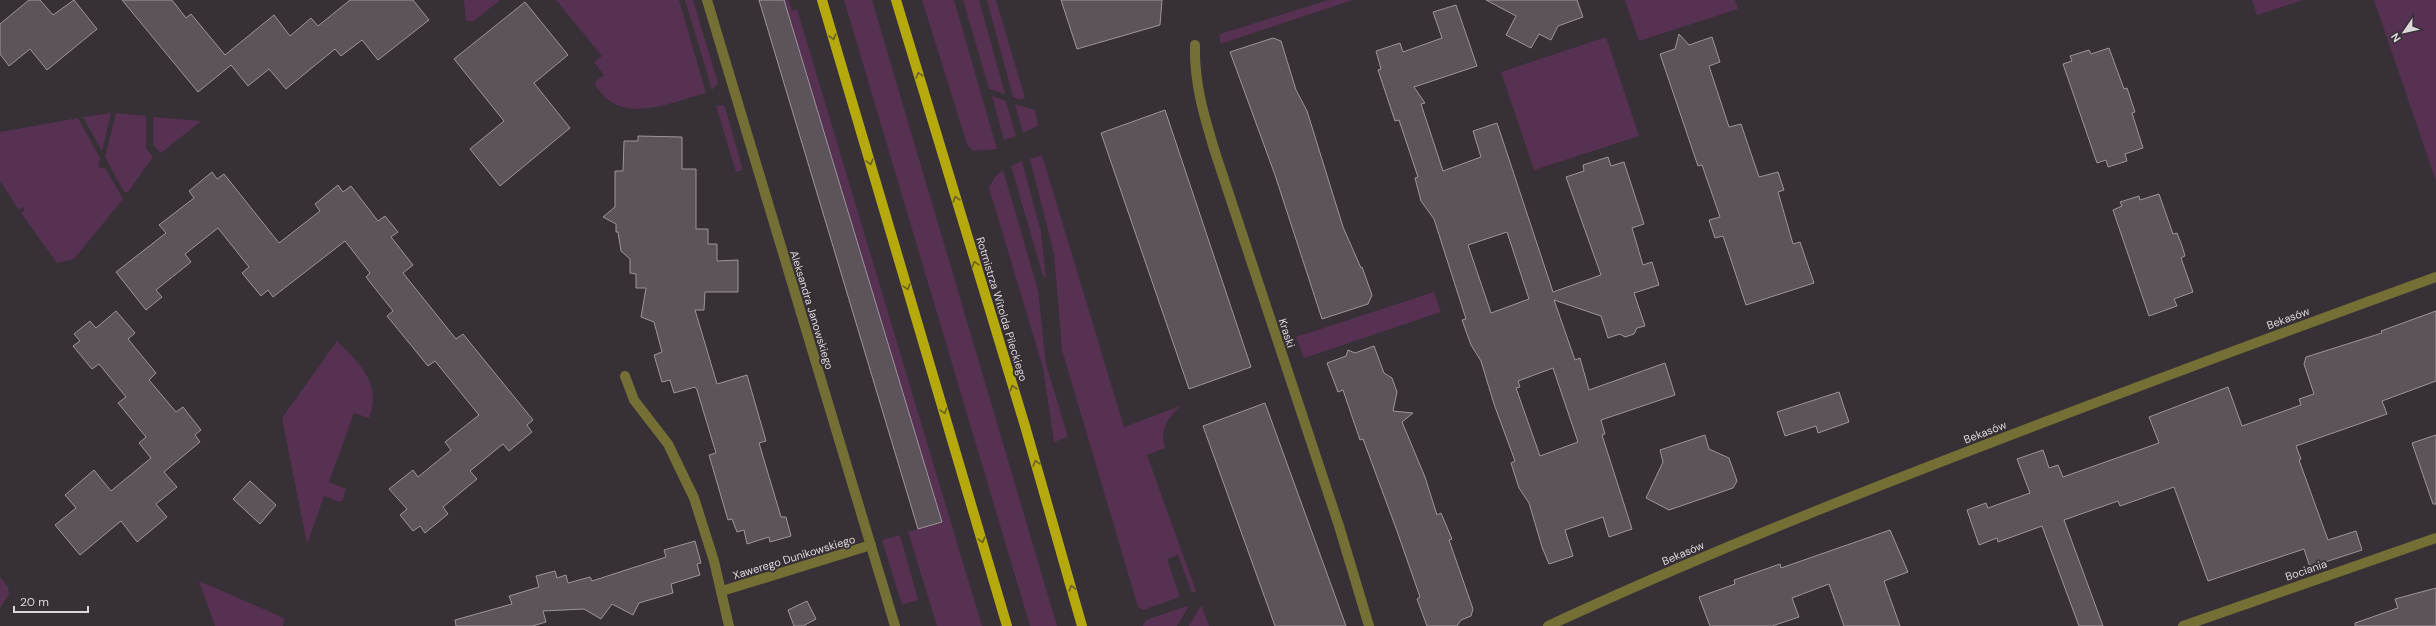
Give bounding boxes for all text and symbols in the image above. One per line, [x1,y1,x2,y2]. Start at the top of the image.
north arrow [2384,12,2424,52]
text: N [2388,30,2404,45]
one-way arrow [828,34,837,41]
one-way arrow [915,72,924,79]
one-way arrow [865,158,874,165]
one-way arrow [952,196,961,203]
street label: Rotmistrza Witolda Pileckiego [973,235,1031,383]
street label: Aleksandra Janowskiego [787,249,837,371]
one-way arrow [971,261,980,268]
one-way arrow [902,283,911,290]
street label: Bekasów [2265,304,2312,332]
street label: Kraski [1276,316,1298,350]
one-way arrow [1009,385,1018,392]
one-way arrow [939,408,948,415]
street label: Bekasów [1962,417,2009,447]
one-way arrow [1032,460,1041,467]
street label: Xawerego Dunikowskiego [731,532,857,582]
one-way arrow [977,537,986,544]
street label: Bekasów [1660,538,1707,568]
street label: Bociania [2283,556,2329,584]
one-way arrow [1068,585,1077,592]
scale bar [14,588,88,614]
text: 20 m [20,594,49,610]

